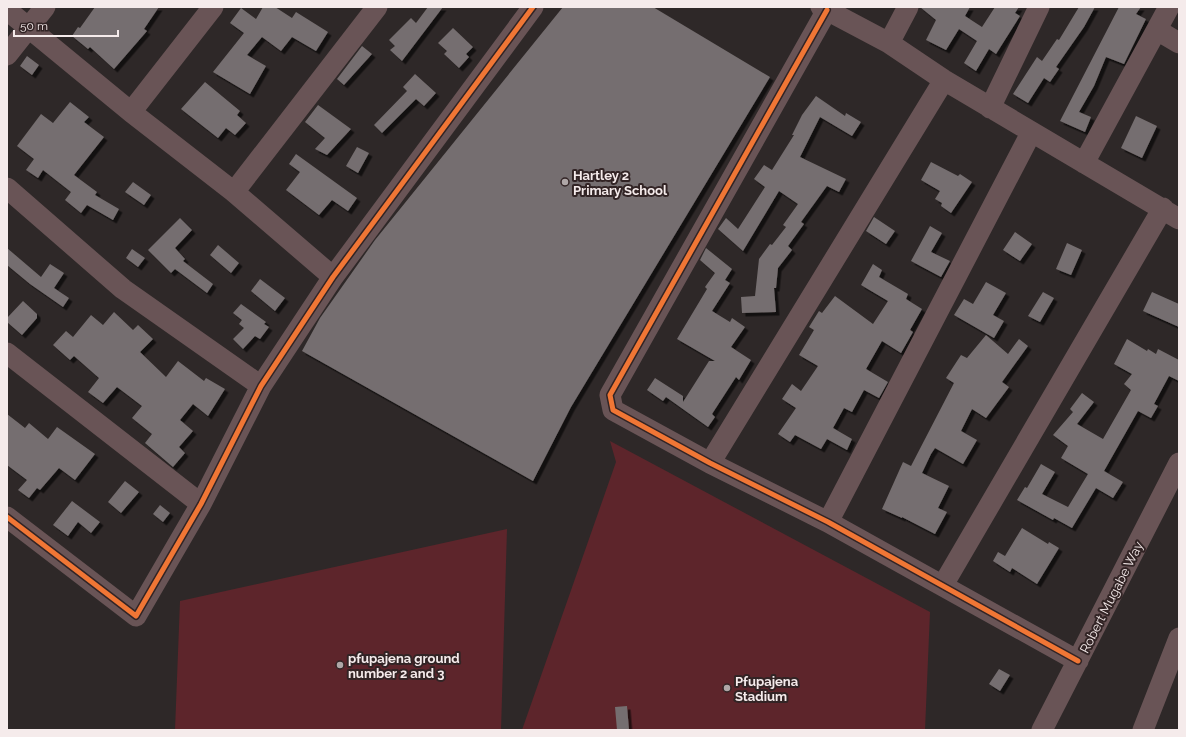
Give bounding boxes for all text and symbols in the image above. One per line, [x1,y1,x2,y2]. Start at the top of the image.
scale bar [14,12,118,38]
text: 50 m [20,19,48,33]
place label: Hartley 2 Primary School [573,168,668,198]
marker: Hartley 2 Primary School [560,177,570,187]
street label: Robert Mugabe Way [1077,539,1146,656]
place label: pfupajena ground number 2 and 3 [348,651,460,681]
marker: pfupajena ground number 2 and 3 [335,660,345,670]
place label: Pfupajena Stadium [735,674,799,704]
marker: Pfupajena Stadium [722,683,732,693]

